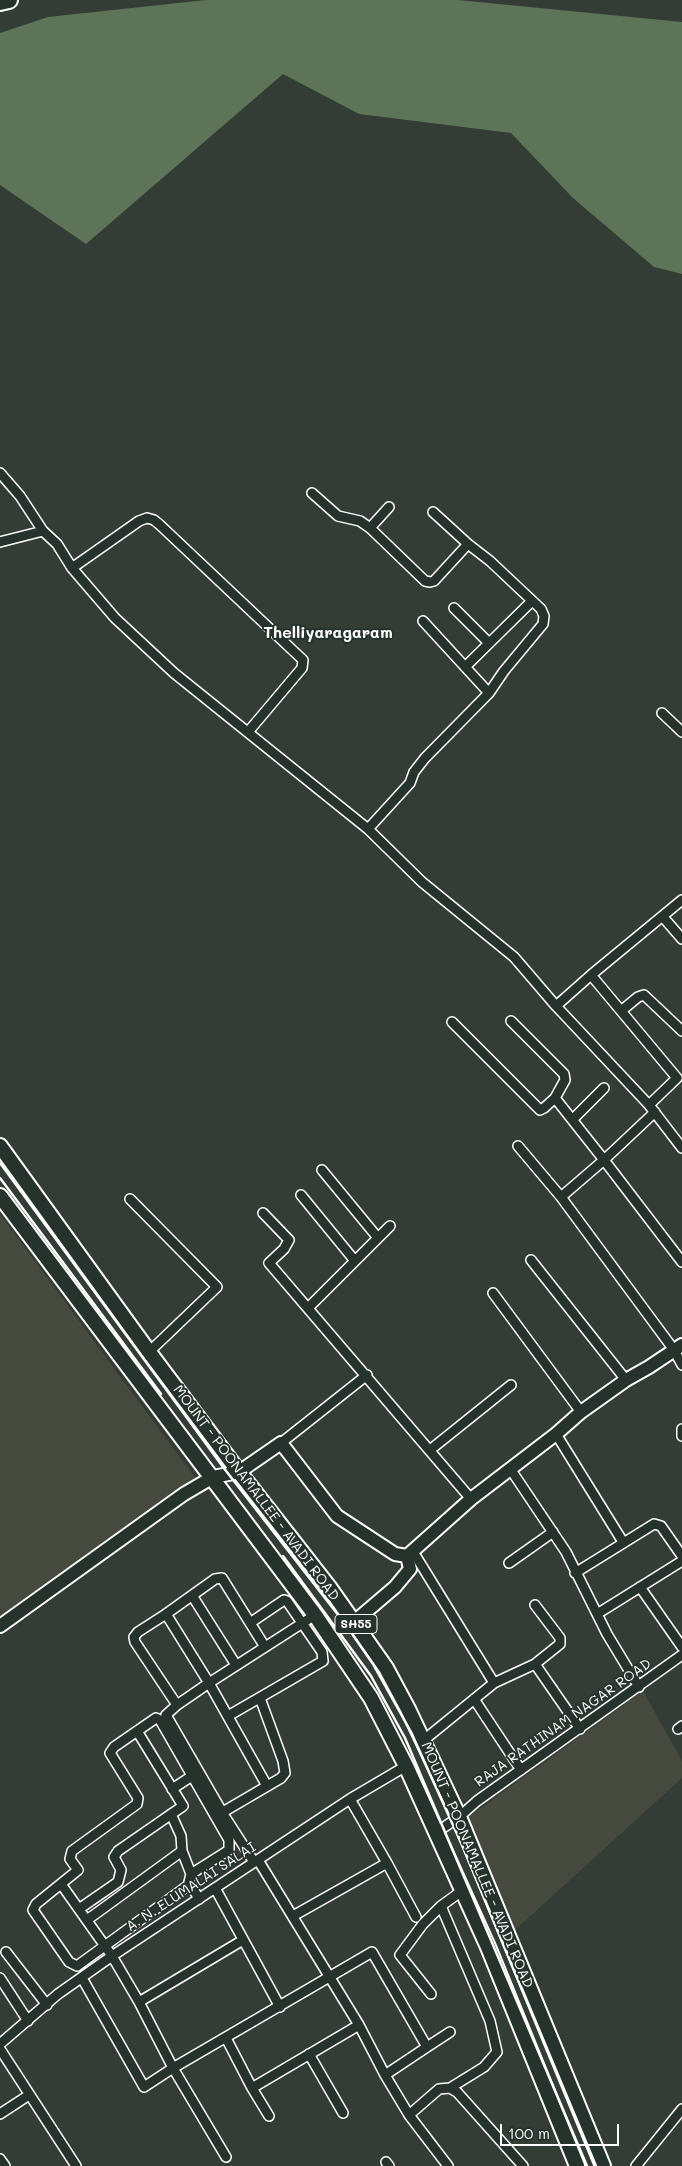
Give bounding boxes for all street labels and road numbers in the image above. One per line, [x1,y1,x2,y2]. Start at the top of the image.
street label: MOUNT - POONAMALLEE - AVADI ROAD [169,1382,343,1604]
road number: SH55 [335,1615,377,1634]
street label: RAJA RATHINAM NAGAR ROAD [471,1655,655,1791]
street label: MOUNT - POONAMALLEE - AVADI ROAD [417,1739,537,1991]
street label: A. N. ELUMALAI SALAI [123,1839,259,1935]

